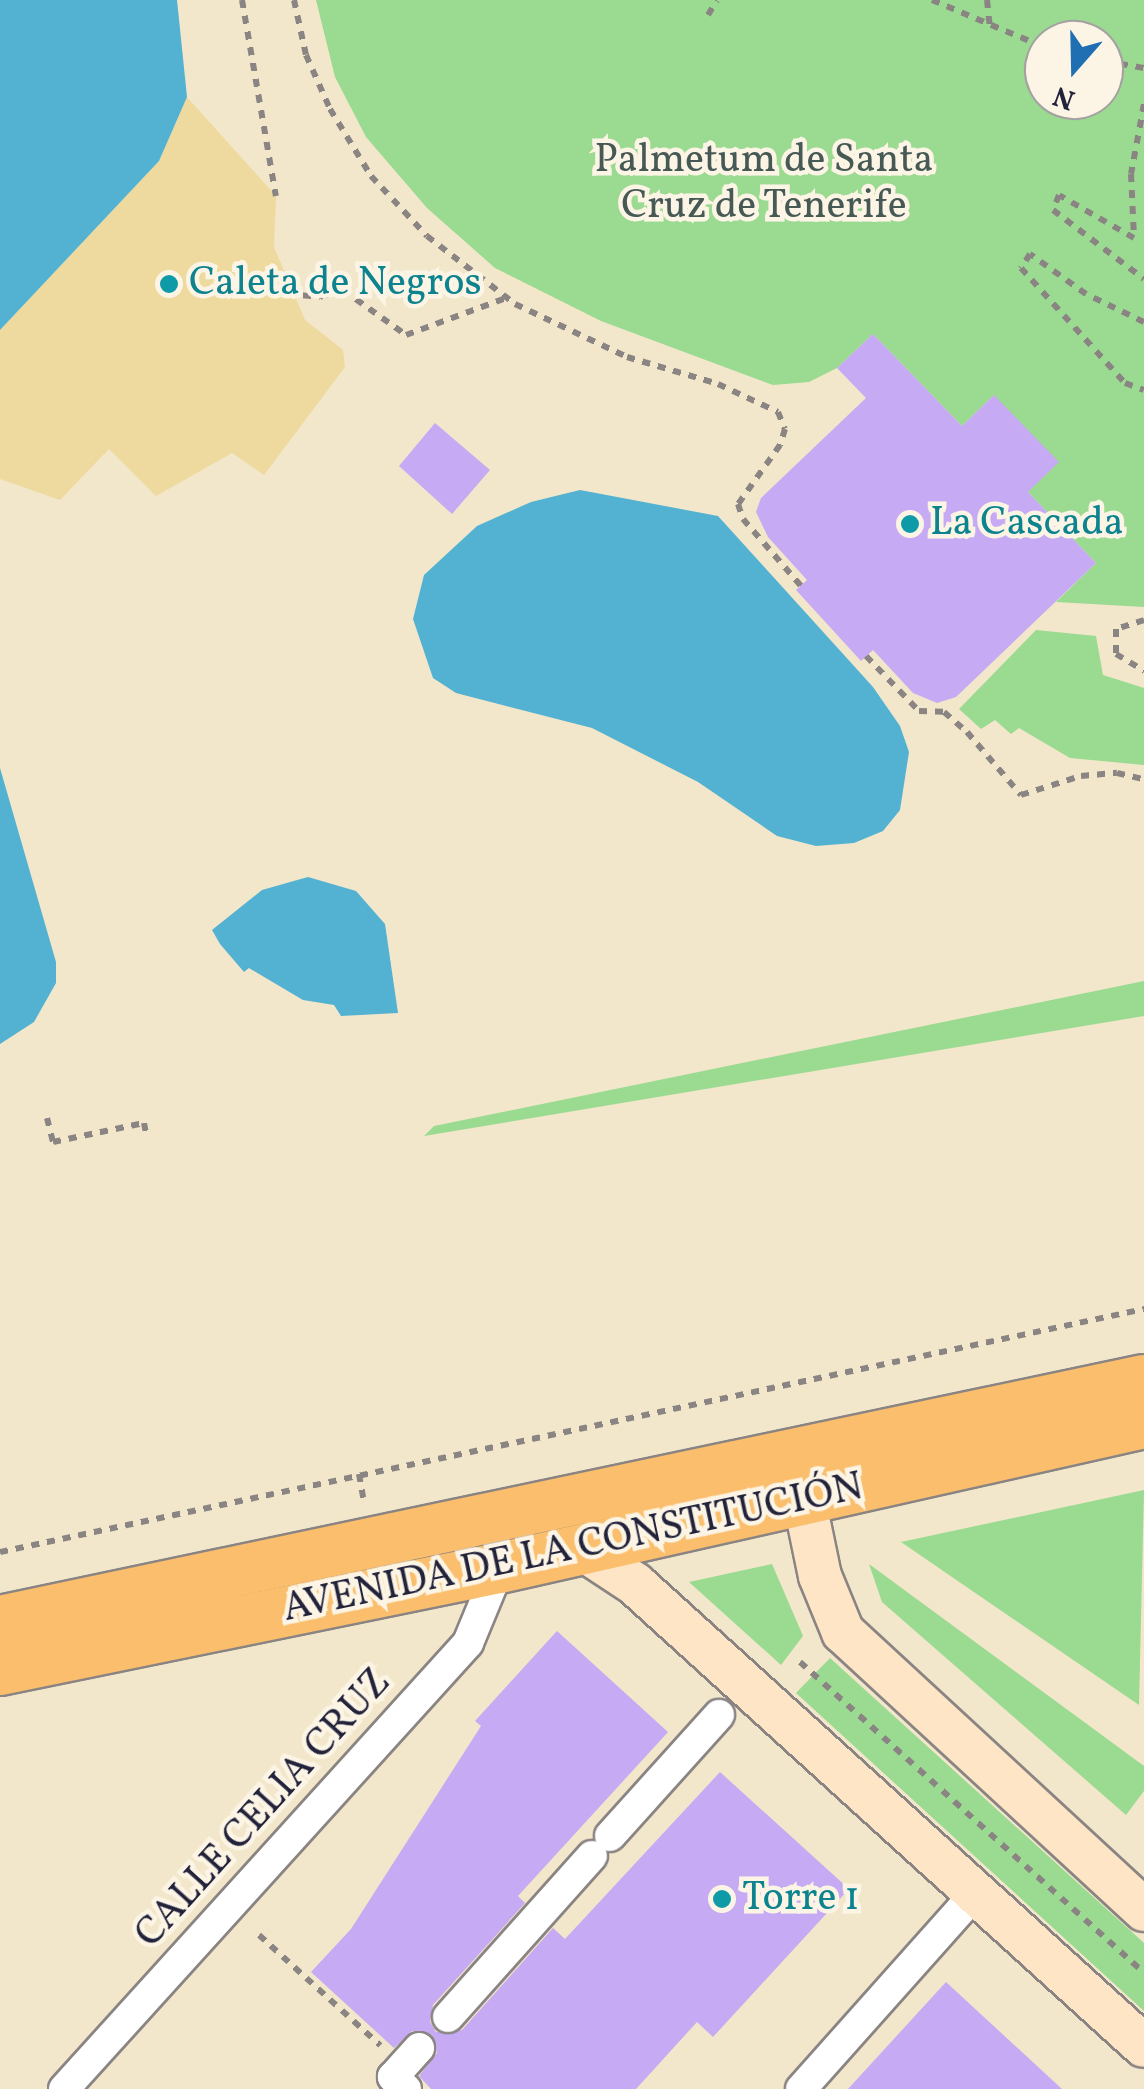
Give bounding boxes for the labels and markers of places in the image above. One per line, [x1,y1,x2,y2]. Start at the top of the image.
place label: Caleta de Negros [189,260,482,308]
marker: Caleta de Negros [158,273,180,295]
place label: La Cascada [930,500,1124,548]
marker: La Cascada [899,513,921,535]
place label: Torre 1 [742,1875,860,1923]
marker: Torre 1 [711,1888,733,1910]

